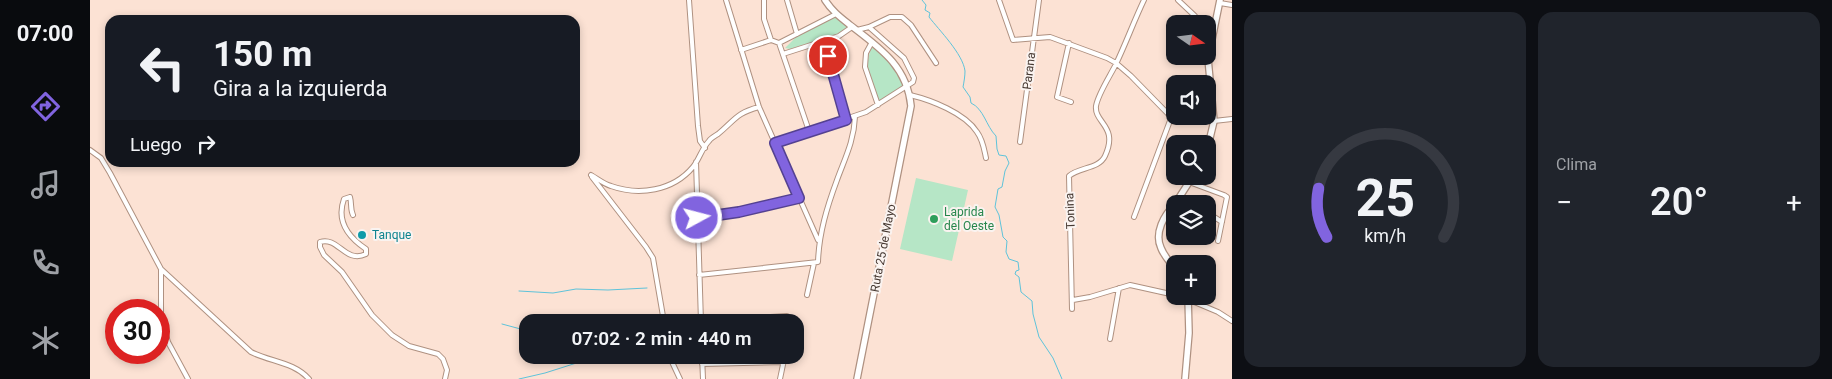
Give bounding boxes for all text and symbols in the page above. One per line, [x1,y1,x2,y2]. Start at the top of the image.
north arrow [1166,15,1216,65]
map controls [1166,15,1216,305]
text: 07:00 [17,21,73,46]
text: 150 m [213,34,312,75]
icon: left [130,35,195,100]
pin [807,35,849,77]
icon: arrive [814,42,842,70]
street label: Parana [1020,52,1038,90]
button: sound [1166,75,1216,125]
text: Gira a la izquierda [213,76,387,101]
icon: directions [28,89,63,124]
icon: right [192,130,220,158]
text: Luego [130,133,182,156]
button: search [1166,135,1216,185]
text: Clima [1556,155,1597,174]
icon: music [28,167,63,202]
text: 25 [1355,168,1415,229]
text: 20° [1650,180,1708,224]
text: − [1556,186,1572,219]
text: + [1786,186,1802,219]
position arrow [670,191,722,243]
street label: Tonina [1062,193,1078,229]
button: layers [1166,195,1216,245]
street label: Ruta 25 de Mayo [868,203,898,293]
place label: Laprida del Oeste [944,205,994,233]
marker: Laprida del Oeste [928,213,940,225]
text: km/h [1364,225,1406,246]
place label: Tanque [372,228,411,242]
marker: Tanque [356,229,368,241]
icon: phone [28,245,63,280]
button: + [1166,255,1216,305]
speed limit sign: 30 [105,299,170,364]
icon: climate [28,323,63,358]
text: 07:02 · 2 min · 440 m [571,327,752,350]

